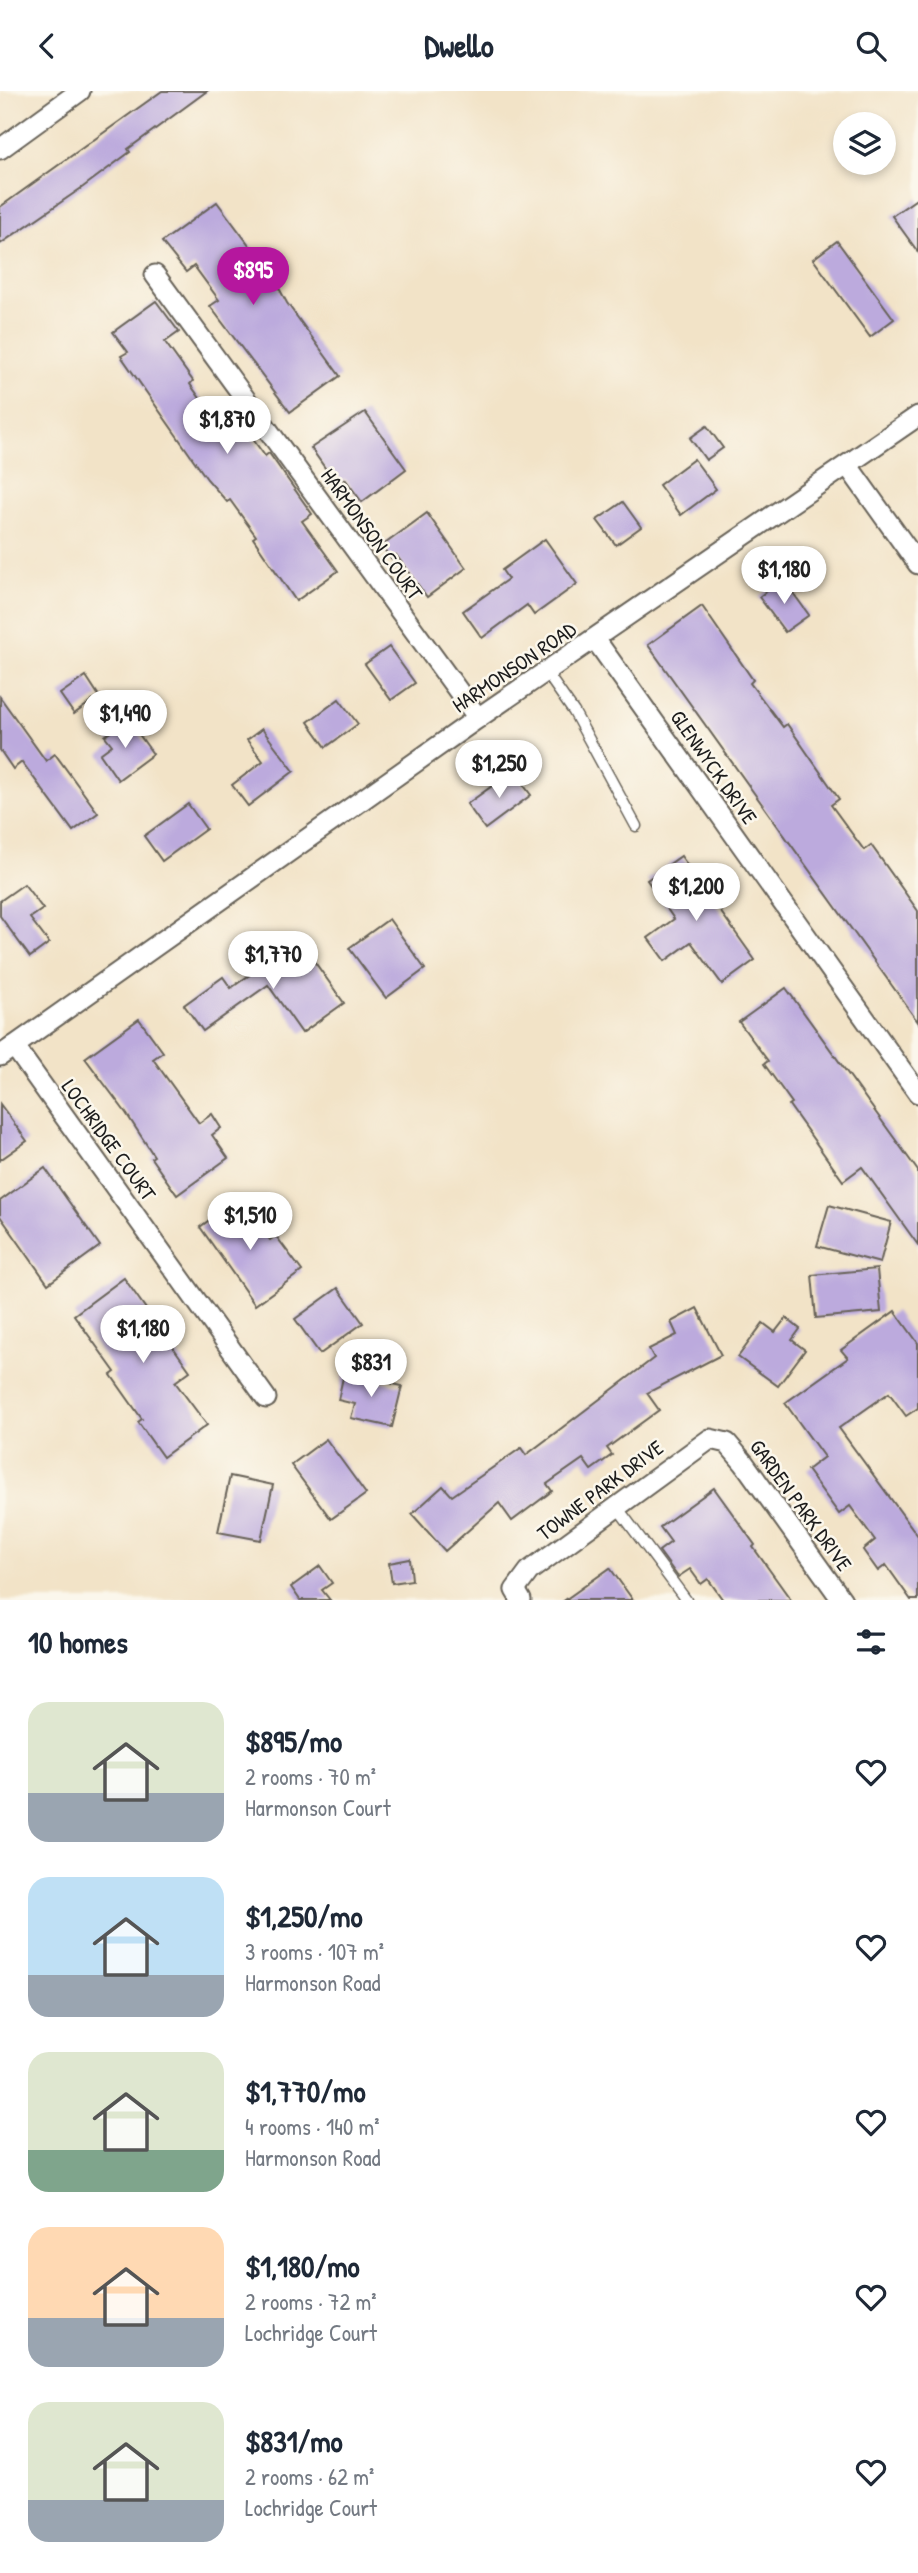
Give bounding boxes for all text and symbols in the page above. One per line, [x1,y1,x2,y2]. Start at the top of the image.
text: Dwello [424,24,494,67]
icon: back [28,27,66,65]
icon: search [852,27,890,65]
map controls [833,112,896,175]
button: layers [833,112,896,175]
pin: $895 [212,247,294,307]
text: $895 [233,254,273,285]
pin: $1,870 [170,397,284,456]
text: $1,870 [199,403,255,434]
street label: HARMONSON COURT [314,462,430,607]
pin: $1,180 [727,547,841,606]
text: $1,180 [757,553,811,584]
street label: HARMONSON ROAD [446,615,582,719]
pin: $1,490 [68,691,182,750]
text: $1,490 [99,697,151,728]
street label: GLENWYCK DRIVE [664,704,764,830]
pin: $1,250 [442,741,556,800]
text: $1,250 [471,747,527,778]
pin: $1,200 [639,863,753,923]
text: $1,200 [668,870,724,901]
pin: $1,770 [216,932,330,991]
text: $1,770 [244,938,302,969]
street label: LOCHRIDGE COURT [55,1073,164,1208]
pin: $1,510 [193,1193,307,1252]
text: $1,510 [223,1199,277,1230]
pin: $1,180 [86,1305,200,1365]
text: $1,180 [116,1312,170,1343]
pin: $831 [330,1339,412,1399]
text: $831 [351,1346,391,1377]
street label: TOWNE PARK DRIVE [531,1433,669,1547]
street label: GARDEN PARK DRIVE [743,1433,859,1577]
text: 10 homes [28,1622,128,1662]
icon: filters [852,1623,890,1661]
text: $895/mo [245,1721,342,1761]
icon: home [84,1730,168,1814]
icon: heart [852,1753,890,1791]
text: 2 rooms · 70 m² [245,1761,376,1792]
text: Harmonson Court [245,1792,391,1823]
text: $1,250/mo [245,1896,363,1936]
icon: home [84,1905,168,1989]
icon: heart [852,1928,890,1966]
text: 3 rooms · 107 m² [245,1936,384,1967]
text: Harmonson Road [245,1967,380,1998]
text: $1,770/mo [245,2071,365,2111]
icon: home [84,2080,168,2164]
icon: heart [852,2103,890,2141]
text: 4 rooms · 140 m² [245,2111,379,2142]
text: Harmonson Road [245,2142,380,2173]
text: $1,180/mo [245,2246,360,2286]
icon: home [84,2255,168,2339]
icon: heart [852,2278,890,2316]
text: 2 rooms · 72 m² [245,2286,377,2317]
text: Lochridge Court [245,2317,377,2348]
text: $831/mo [245,2421,343,2461]
icon: home [84,2430,168,2514]
icon: heart [852,2453,890,2491]
text: 2 rooms · 62 m² [245,2461,374,2492]
text: Lochridge Court [245,2492,377,2523]

